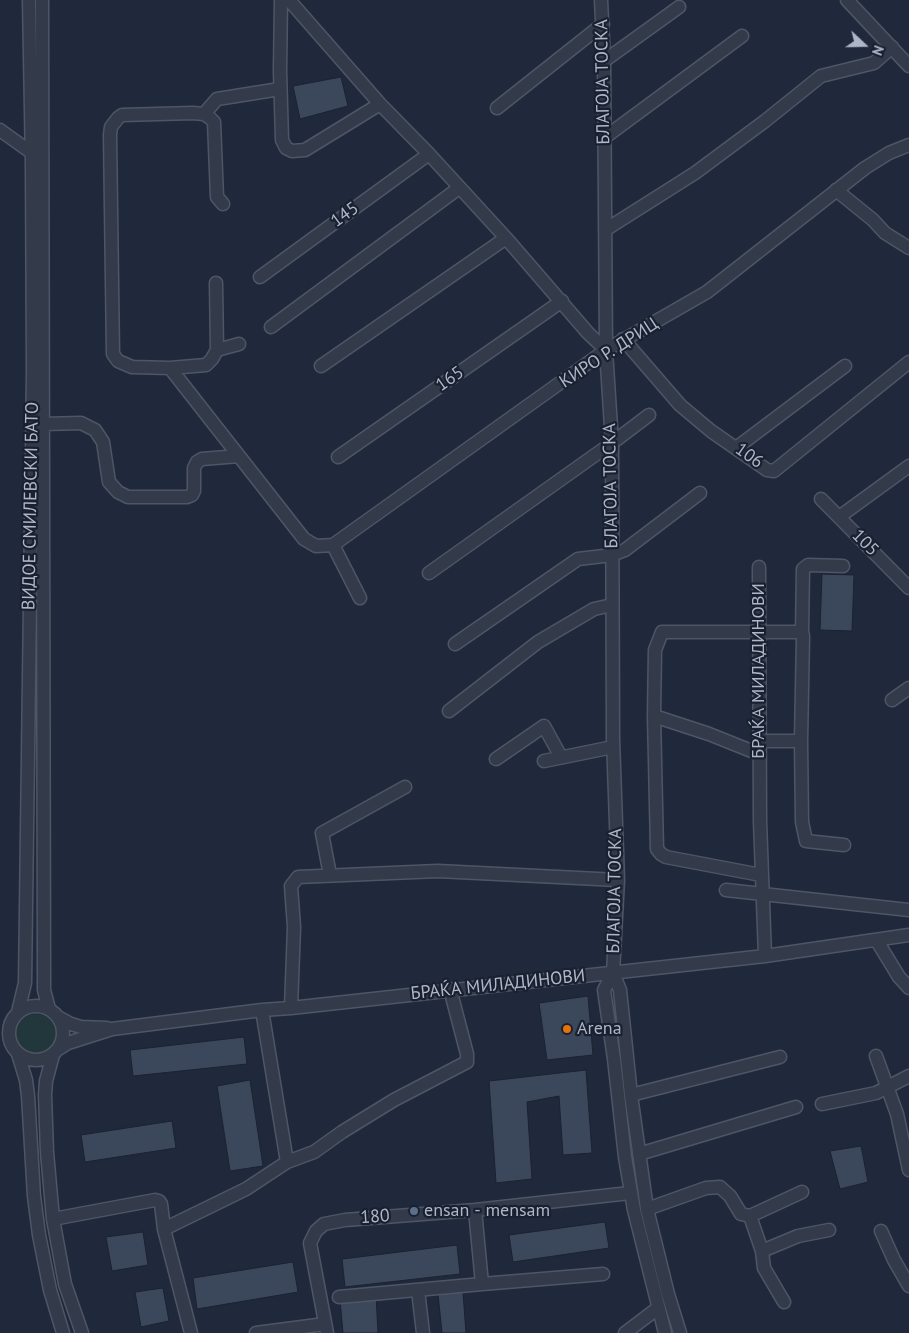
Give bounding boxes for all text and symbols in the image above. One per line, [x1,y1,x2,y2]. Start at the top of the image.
street label: БЛАГОЈА ТОСКА [591,19,615,145]
north arrow [839,20,889,70]
text: N [868,43,888,58]
street label: 145 [327,198,363,232]
street label: КИРО Р. ДРИЦ [556,313,662,393]
street label: 165 [432,362,468,396]
street label: ВИДОЕ СМИЛЕВСКИ БАТО [18,402,44,610]
street label: БЛАГОЈА ТОСКА [599,423,623,549]
street label: 106 [731,439,767,473]
street label: 105 [847,525,883,561]
street label: БРАЌА МИЛАДИНОВИ [748,583,770,759]
street label: БЛАГОЈА ТОСКА [603,828,627,954]
street label: БРАЌА МИЛАДИНОВИ [410,965,586,1005]
place label: Arena [577,1018,622,1040]
marker: Arena [561,1023,573,1035]
place label: ensan - mensam [424,1200,550,1222]
street label: 180 [360,1205,390,1229]
marker: ensan - mensam [408,1205,420,1217]

